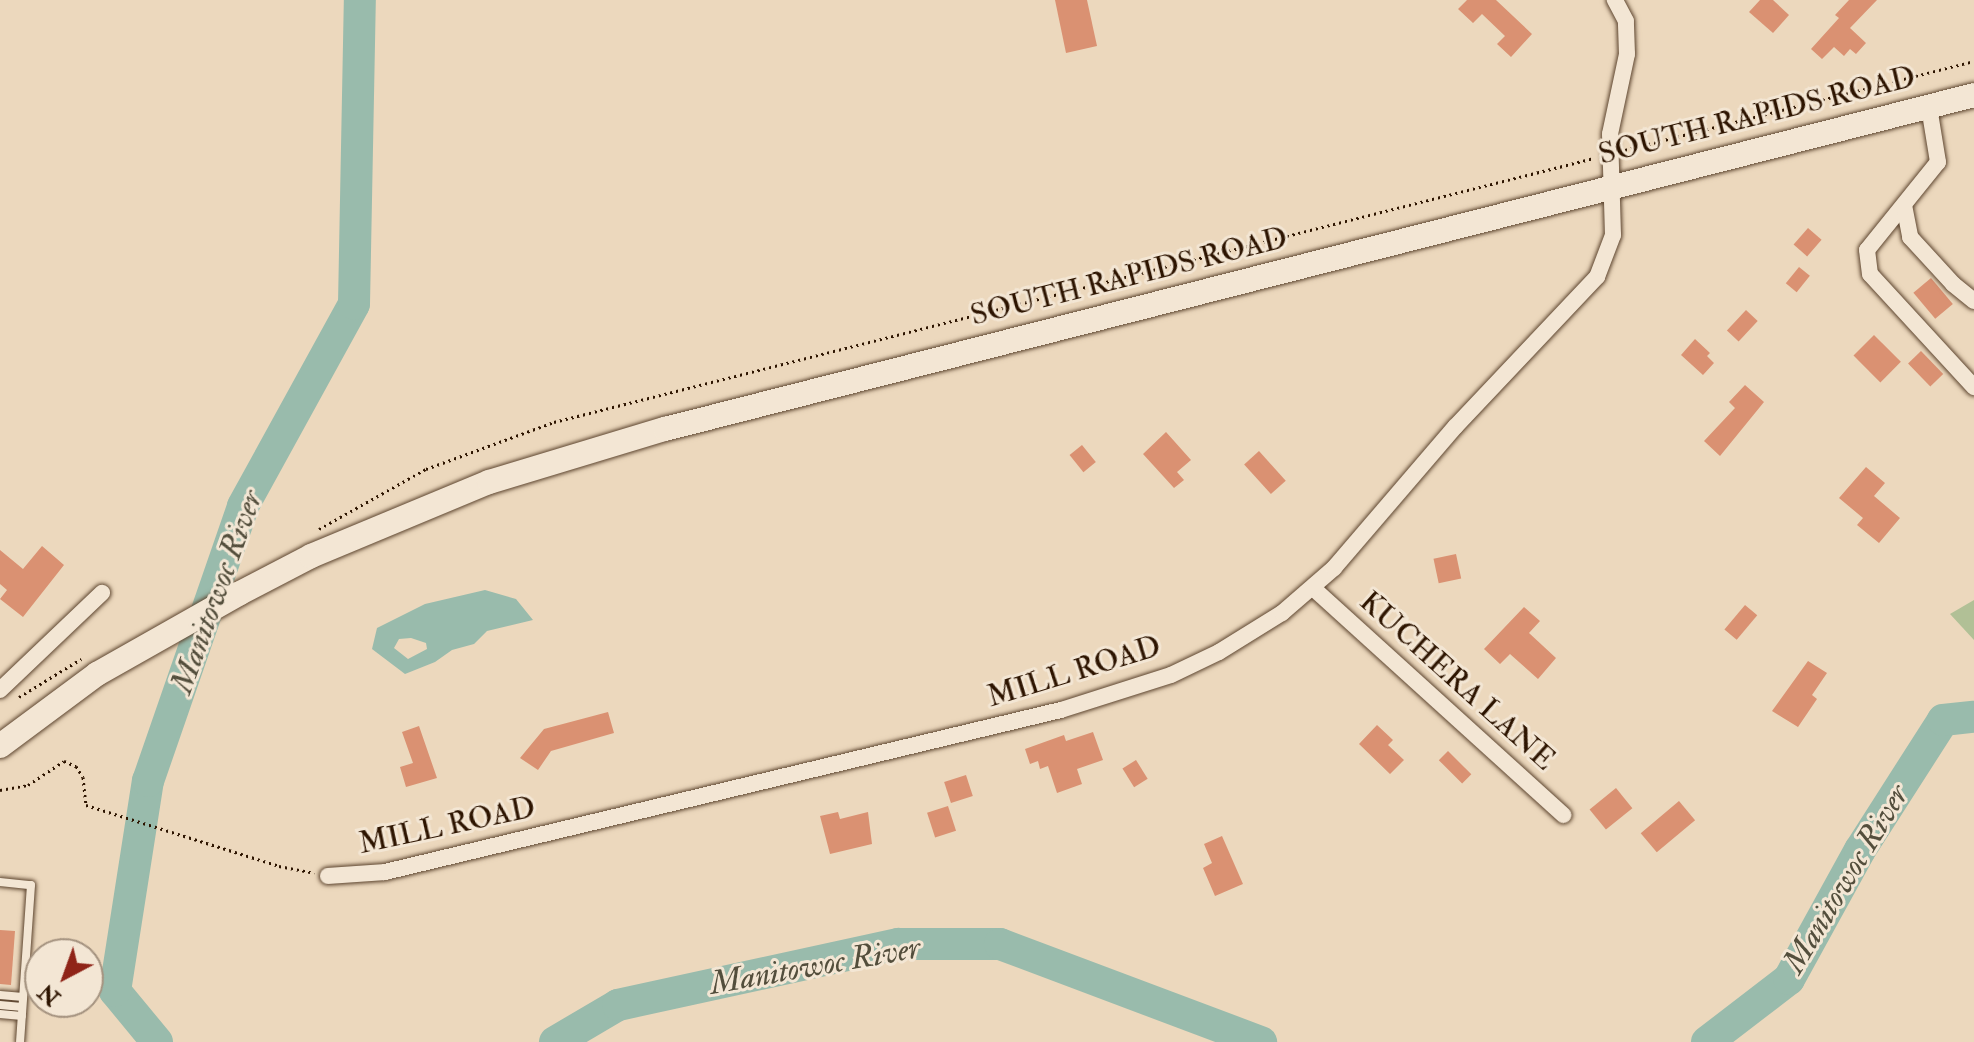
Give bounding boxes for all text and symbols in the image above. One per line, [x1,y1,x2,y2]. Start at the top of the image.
street label: SOUTH RAPIDS ROAD [1595,59,1919,173]
street label: SOUTH RAPIDS ROAD [967,220,1291,334]
water label: Manitowoc River [163,485,271,699]
street label: KUCHERA LANE [1352,584,1562,778]
street label: MILL ROAD [983,629,1165,715]
water label: Manitowoc River [1775,778,1917,980]
street label: MILL ROAD [356,790,538,862]
water label: Manitowoc River [707,929,923,1003]
north arrow [24,938,104,1018]
text: N [33,978,66,1012]

